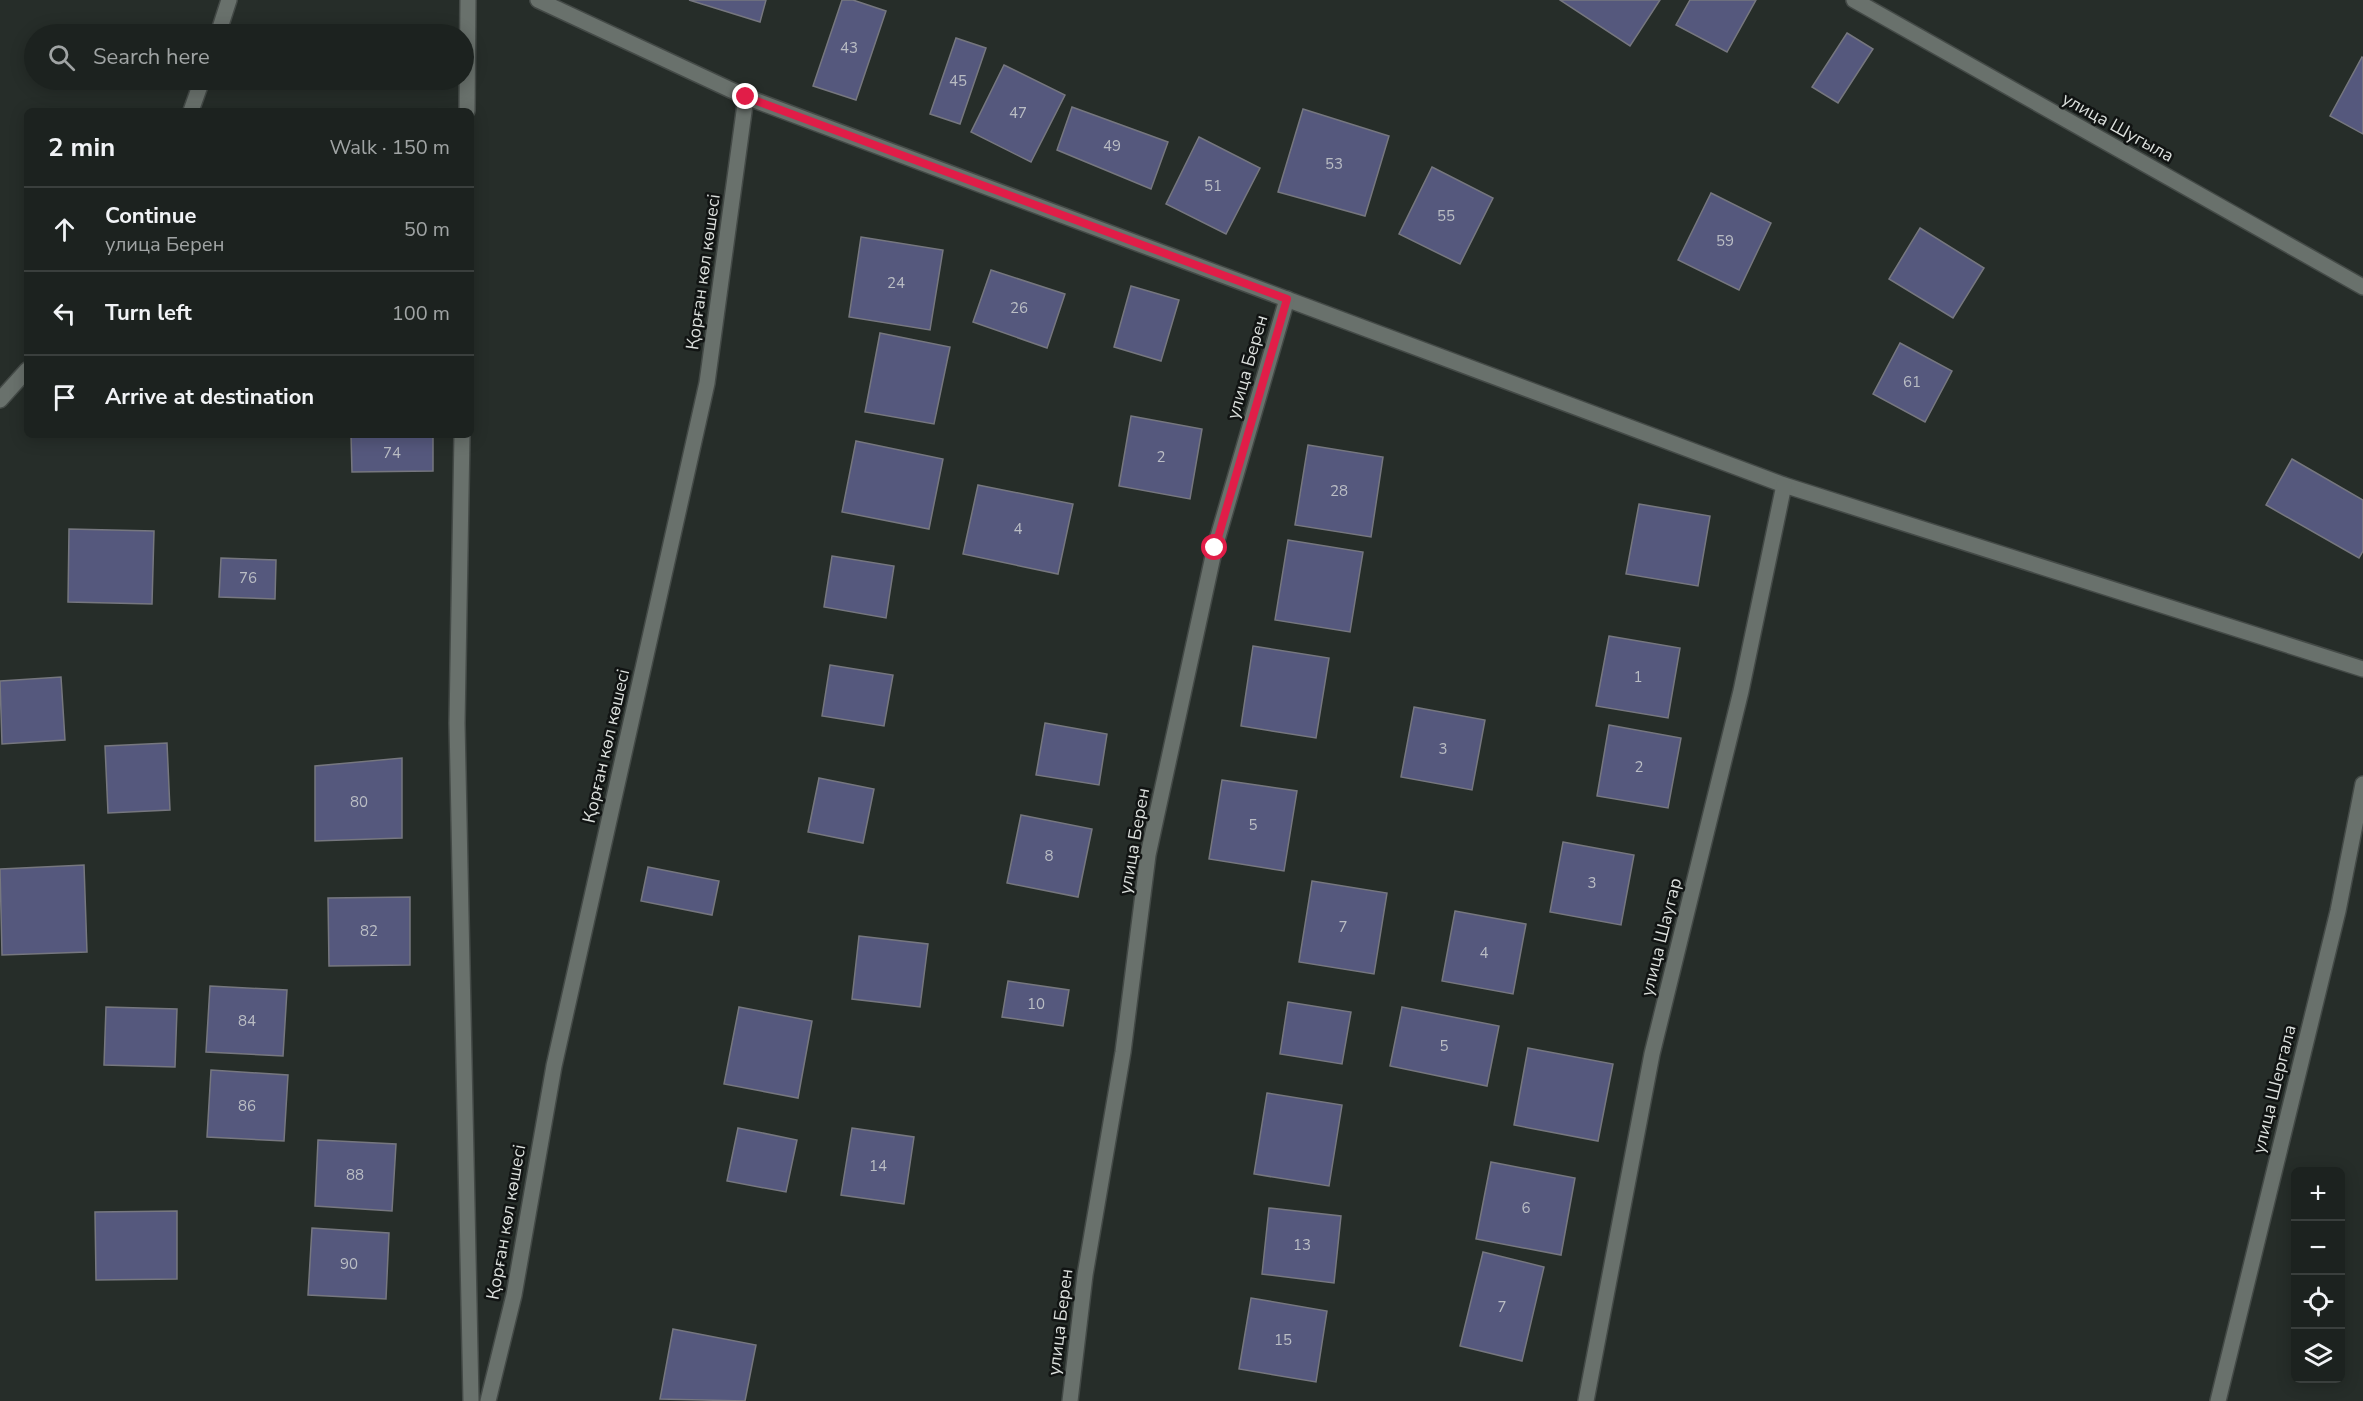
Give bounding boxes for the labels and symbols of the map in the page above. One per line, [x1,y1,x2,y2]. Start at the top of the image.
house number: 43 [840,38,858,58]
house number: 45 [949,71,967,91]
route end [732,83,758,109]
street label: улица Шугыла [2058,86,2178,168]
house number: 47 [1009,103,1027,123]
house number: 49 [1103,136,1121,156]
house number: 53 [1325,154,1343,174]
house number: 51 [1204,176,1222,196]
street label: Қорған көл көшесі [680,193,726,351]
house number: 55 [1437,206,1455,226]
house number: 59 [1716,231,1734,251]
house number: 24 [887,273,905,293]
house number: 26 [1010,298,1028,318]
street label: улица Берен [1221,312,1273,422]
house number: 61 [1903,372,1921,392]
house number: 74 [383,443,401,463]
house number: 2 [1156,447,1166,467]
house number: 28 [1330,481,1348,501]
house number: 4 [1013,519,1023,539]
route start [1201,534,1227,560]
house number: 76 [239,568,257,588]
street label: Қорған көл көшесі [577,667,635,825]
house number: 1 [1633,667,1643,687]
house number: 3 [1438,739,1448,759]
house number: 2 [1634,757,1644,777]
street label: улица Берен [1113,786,1155,896]
house number: 80 [350,792,368,812]
house number: 5 [1248,815,1258,835]
house number: 8 [1044,846,1054,866]
house number: 3 [1587,873,1597,893]
street label: улица Шаугар [1635,875,1687,999]
house number: 7 [1338,917,1348,937]
house number: 82 [360,921,378,941]
house number: 4 [1479,943,1489,963]
house number: 10 [1027,994,1045,1014]
house number: 84 [238,1011,256,1031]
street label: улица Шергала [2246,1022,2302,1156]
house number: 5 [1439,1036,1449,1056]
house number: 86 [238,1096,256,1116]
street label: Қорған көл көшесі [481,1143,531,1301]
house number: 14 [869,1156,887,1176]
house number: 88 [346,1165,364,1185]
house number: 6 [1521,1198,1531,1218]
house number: 13 [1293,1235,1311,1255]
house number: 90 [340,1254,358,1274]
street label: улица Берен [1042,1267,1078,1377]
house number: 7 [1497,1297,1507,1317]
house number: 15 [1274,1330,1292,1350]

